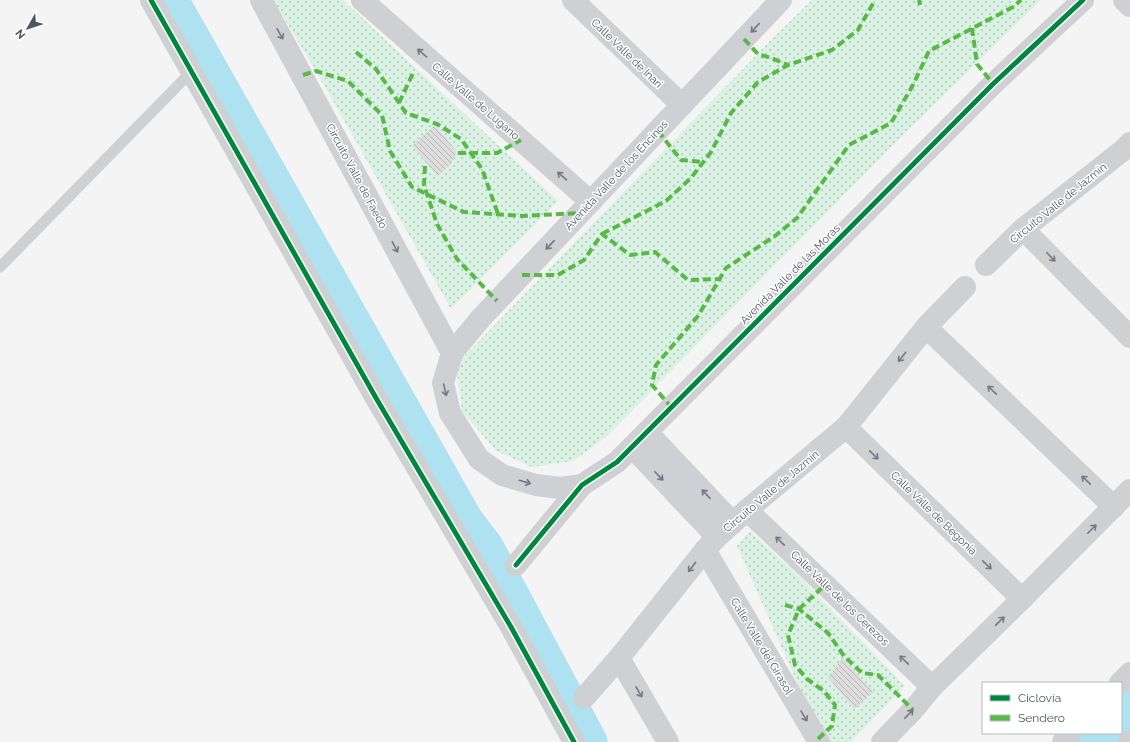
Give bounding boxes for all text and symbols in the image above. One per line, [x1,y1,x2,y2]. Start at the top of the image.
north arrow [8,8,48,48]
street label: Calle Valle de Inari [588,16,665,91]
one-way arrow [750,23,759,33]
text: N [13,27,28,41]
one-way arrow [277,28,284,40]
one-way arrow [417,49,427,58]
street label: Calle Valle de Lugano [429,60,522,143]
street label: Avenida Valle de los Encinos [562,118,671,233]
street label: Circuito Valle de Faedo [323,122,390,231]
street label: Circuito Valle de Jazmín [1007,160,1109,246]
one-way arrow [557,171,567,181]
street label: Avenida Valle de las Moras [738,222,843,327]
one-way arrow [545,240,555,250]
one-way arrow [392,241,400,253]
one-way arrow [1046,252,1056,262]
one-way arrow [897,352,906,363]
one-way arrow [442,383,449,396]
one-way arrow [987,385,997,395]
street label: Circuito Valle de Jazmín [721,448,822,535]
one-way arrow [869,450,879,459]
street label: Calle Valle de Begonia [888,469,979,558]
one-way arrow [654,470,663,480]
one-way arrow [1081,475,1091,485]
one-way arrow [518,479,531,486]
one-way arrow [701,489,711,499]
one-way arrow [1087,524,1097,534]
one-way arrow [775,536,785,546]
street label: Calle Valle de los Cerezos [788,548,891,649]
one-way arrow [982,560,992,570]
one-way arrow [687,562,696,572]
street label: Calle Valle del Girasol [728,596,796,697]
one-way arrow [995,616,1005,626]
one-way arrow [899,655,909,665]
legend [982,682,1122,734]
one-way arrow [635,686,643,698]
text: Ciclovía [1018,691,1061,705]
one-way arrow [904,709,914,719]
one-way arrow [800,710,808,722]
text: Sendero [1018,711,1065,725]

